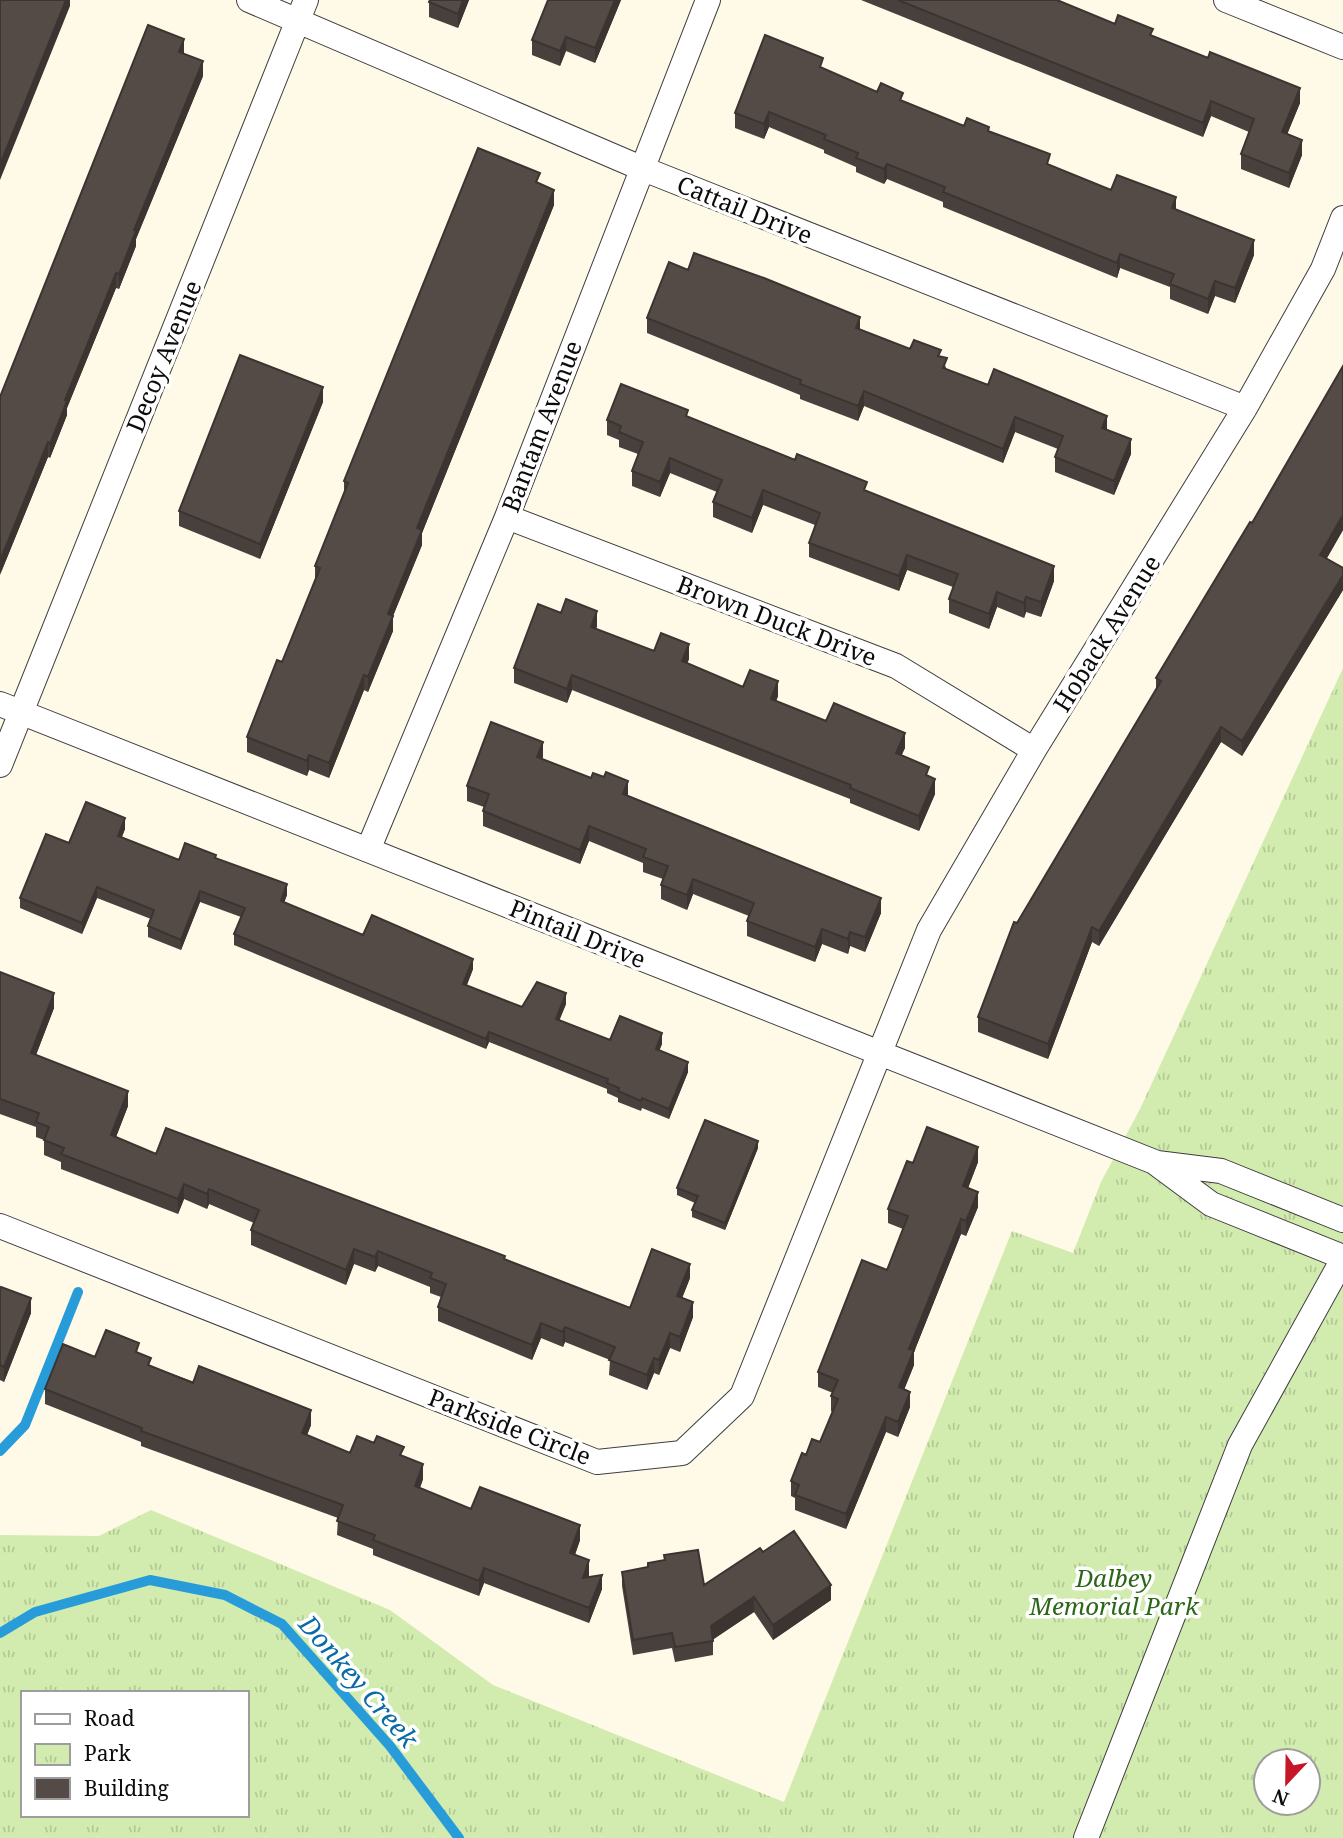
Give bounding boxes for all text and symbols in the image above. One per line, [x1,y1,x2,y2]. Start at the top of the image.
street label: Cattail Drive [672,167,818,251]
street label: Decoy Avenue [118,275,208,437]
street label: Bantam Avenue [493,335,589,517]
street label: Hoback Avenue [1045,548,1167,718]
street label: Brown Duck Drive [672,567,882,673]
street label: Pintail Drive [505,891,651,975]
street label: Parkside Circle [424,1380,596,1472]
park label: Dalbey Memorial Park [1028,1561,1200,1622]
water label: Donkey Creek [291,1606,428,1756]
legend [21,1691,248,1817]
text: Road [84,1704,135,1732]
text: Park [84,1739,131,1767]
north arrow [1252,1747,1322,1817]
text: Building [84,1774,169,1802]
text: N [1269,1783,1292,1813]

